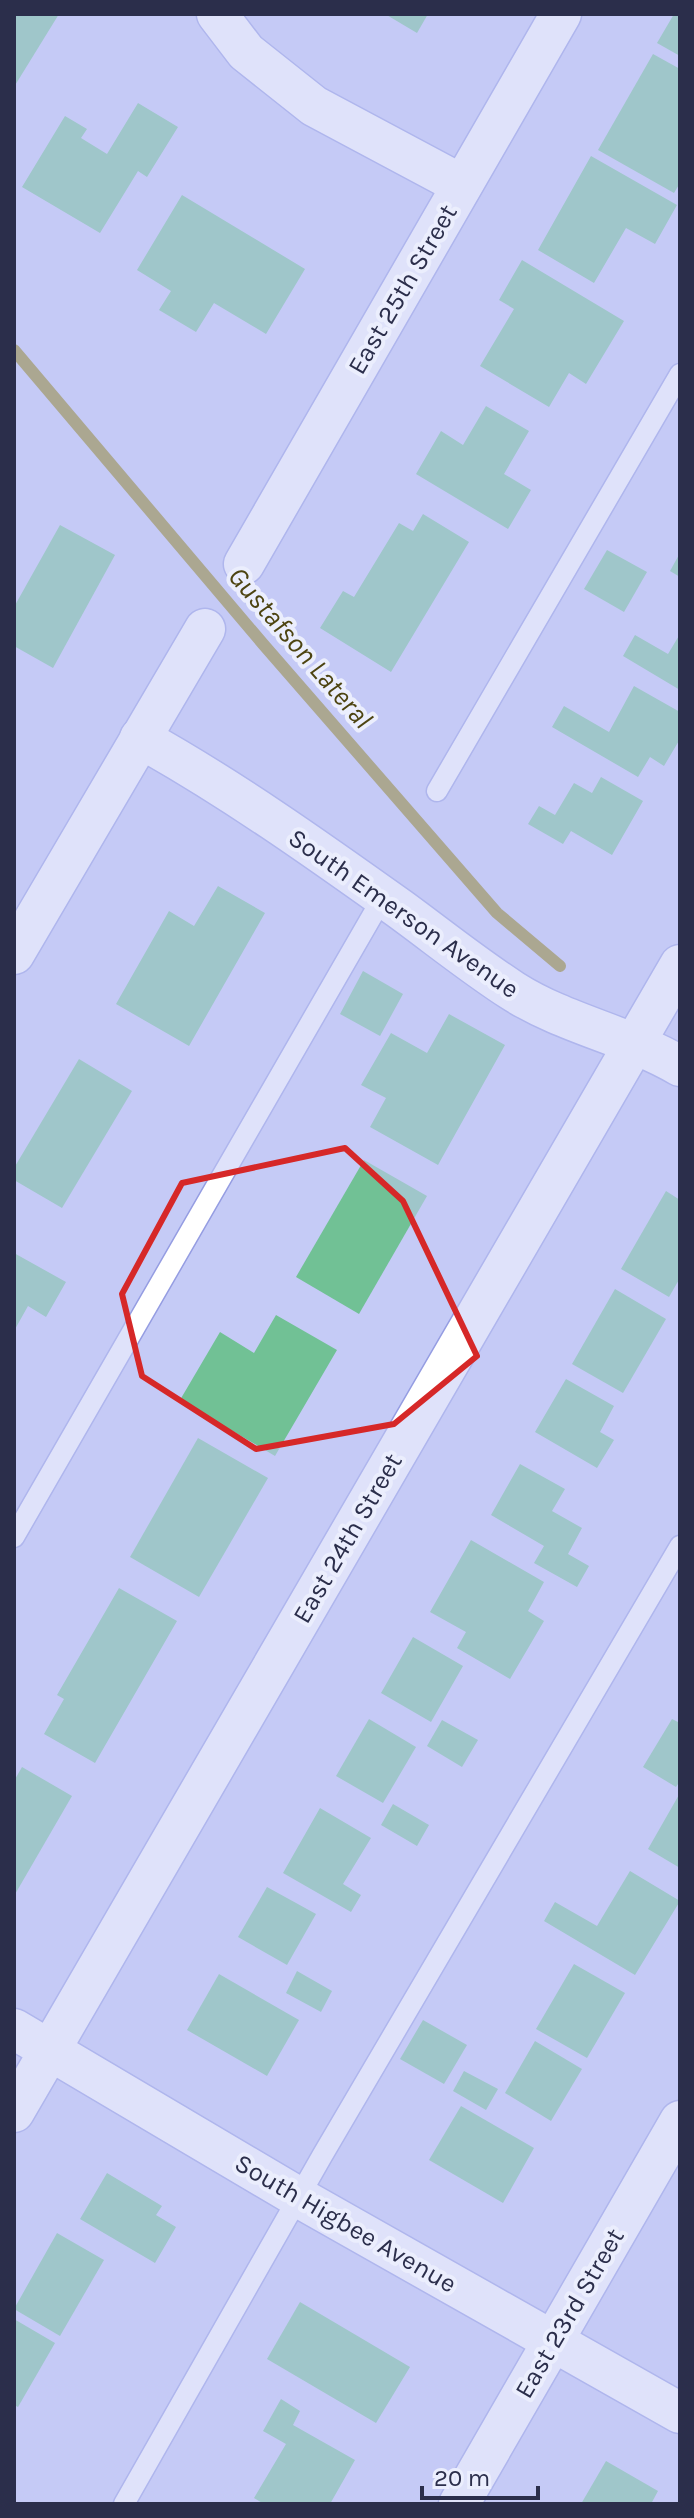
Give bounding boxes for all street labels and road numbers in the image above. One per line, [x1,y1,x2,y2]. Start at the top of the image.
street label: East 25th Street [341,198,464,380]
street label: South Emerson Avenue [282,822,525,1005]
street label: East 24th Street [286,1448,409,1629]
street label: South Higbee Avenue [229,2147,462,2300]
street label: East 23rd Street [508,2222,631,2404]

